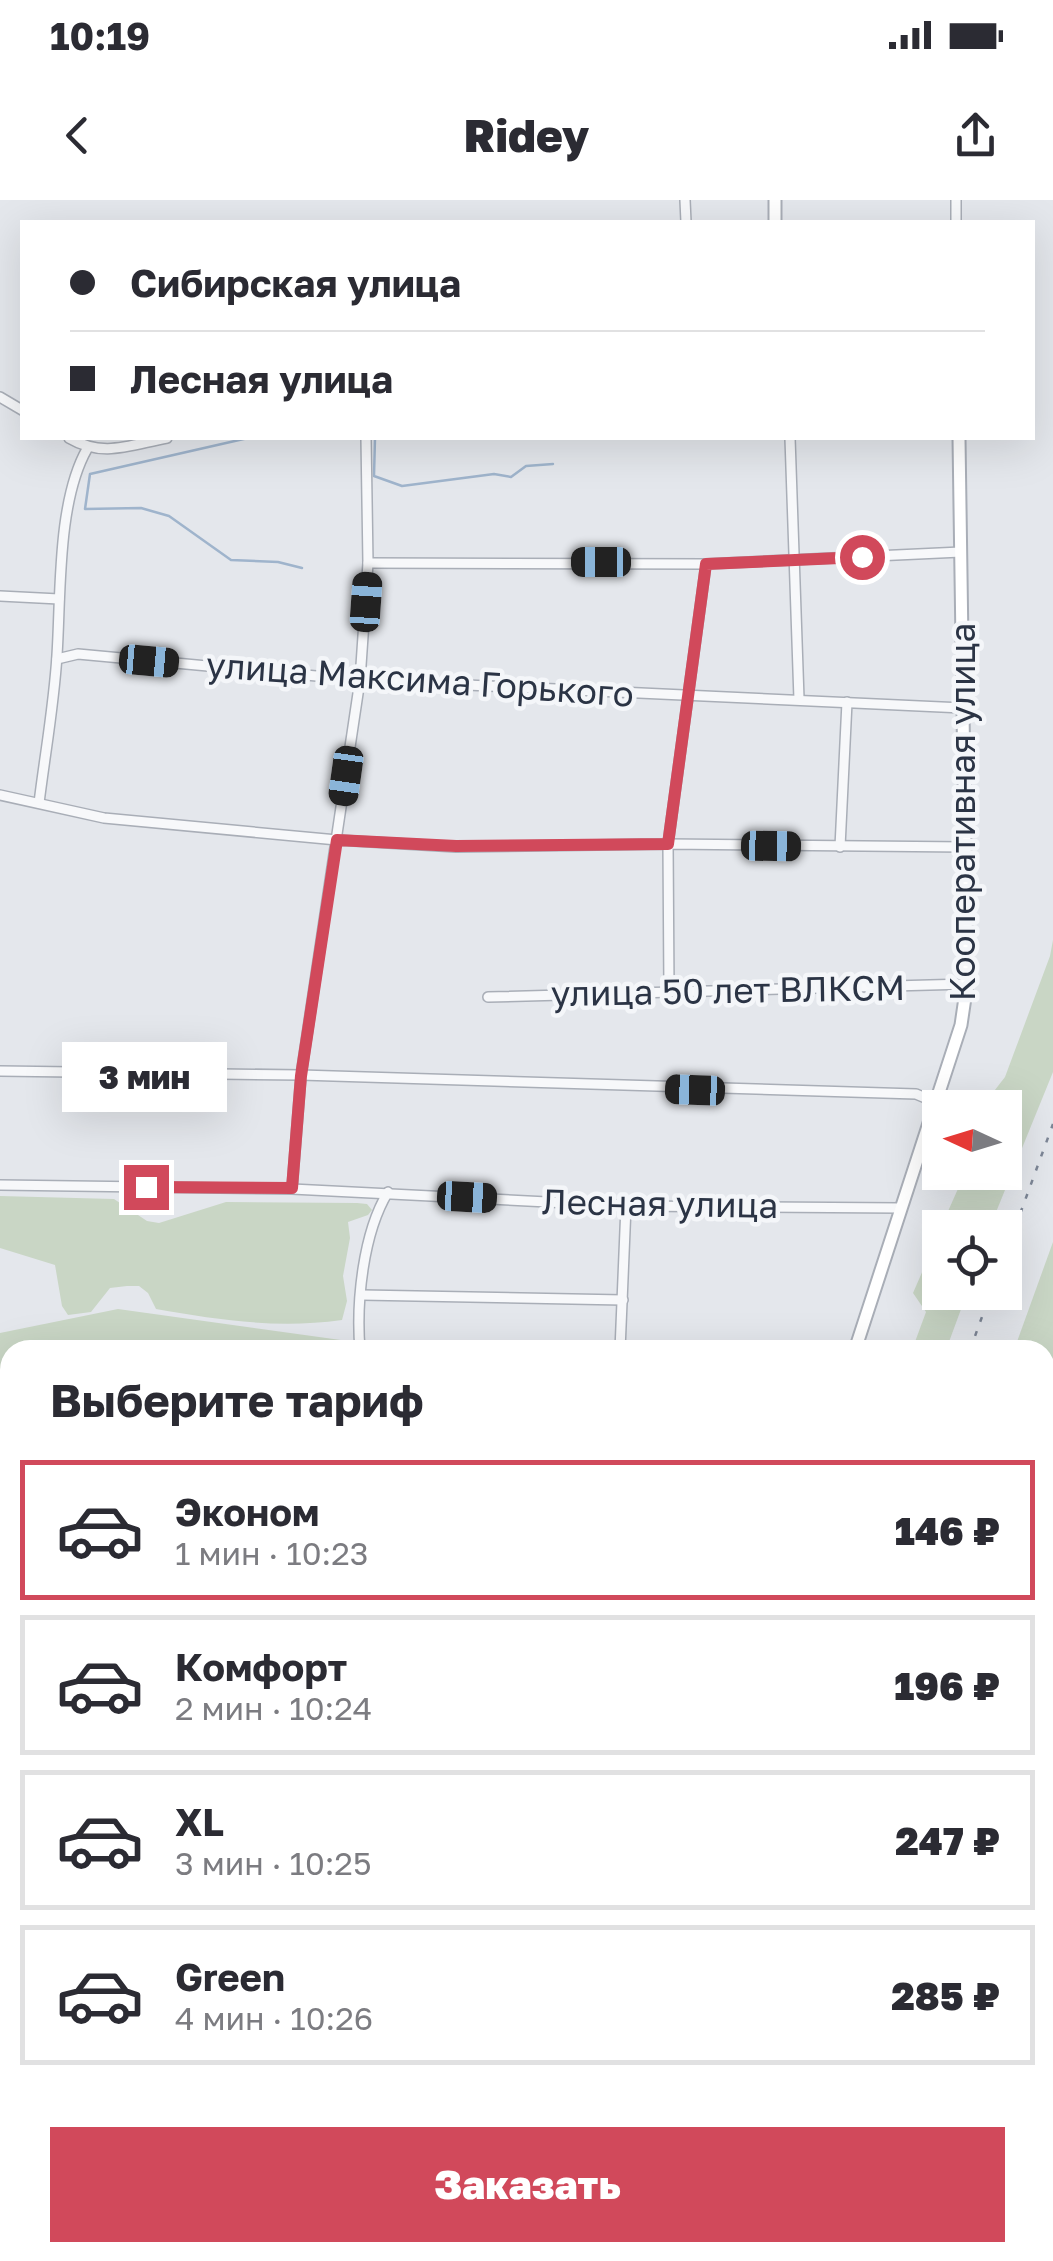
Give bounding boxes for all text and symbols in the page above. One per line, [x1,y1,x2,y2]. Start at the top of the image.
text: 10:19 [50,13,150,58]
icon: back [50,108,105,163]
text: Ridey [464,108,589,162]
icon: share [948,108,1003,163]
text: Сибирская улица [130,260,461,305]
text: Лесная улица [130,356,393,401]
route start [840,535,885,580]
car [571,547,631,577]
car [349,571,383,633]
street label: Кооперативная улица [941,623,983,1001]
car [118,643,180,679]
street label: улица Максима Горького [205,643,635,715]
car [327,744,365,808]
car [741,830,801,862]
street label: улица 50 лет ВЛКСМ [550,966,906,1014]
callout: 3 мин [64,1042,228,1112]
text: 3 мин [99,1058,190,1096]
car [664,1074,726,1106]
north arrow [922,1090,1022,1190]
map controls [922,1090,1022,1310]
route end [124,1165,169,1210]
car [436,1180,498,1214]
street label: Лесная улица [541,1180,779,1226]
button: locate [922,1210,1022,1310]
text: Выберите тариф [50,1373,424,1427]
icon: car [55,1485,145,1575]
text: Эконом [175,1489,319,1534]
text: 146 ₽ [895,1508,1000,1553]
text: 1 мин · 10:23 [175,1534,368,1572]
icon: car [55,1640,145,1730]
text: Комфорт [175,1644,347,1689]
text: 196 ₽ [894,1663,1000,1708]
text: 2 мин · 10:24 [175,1689,372,1727]
icon: car [55,1795,145,1885]
text: XL [175,1799,224,1844]
text: 247 ₽ [895,1818,1000,1863]
text: 3 мин · 10:25 [175,1844,371,1882]
icon: car [55,1950,145,2040]
text: Green [175,1954,285,1999]
text: 285 ₽ [891,1973,1000,2018]
text: 4 мин · 10:26 [175,1999,373,2037]
button: Заказать [50,2127,1005,2242]

